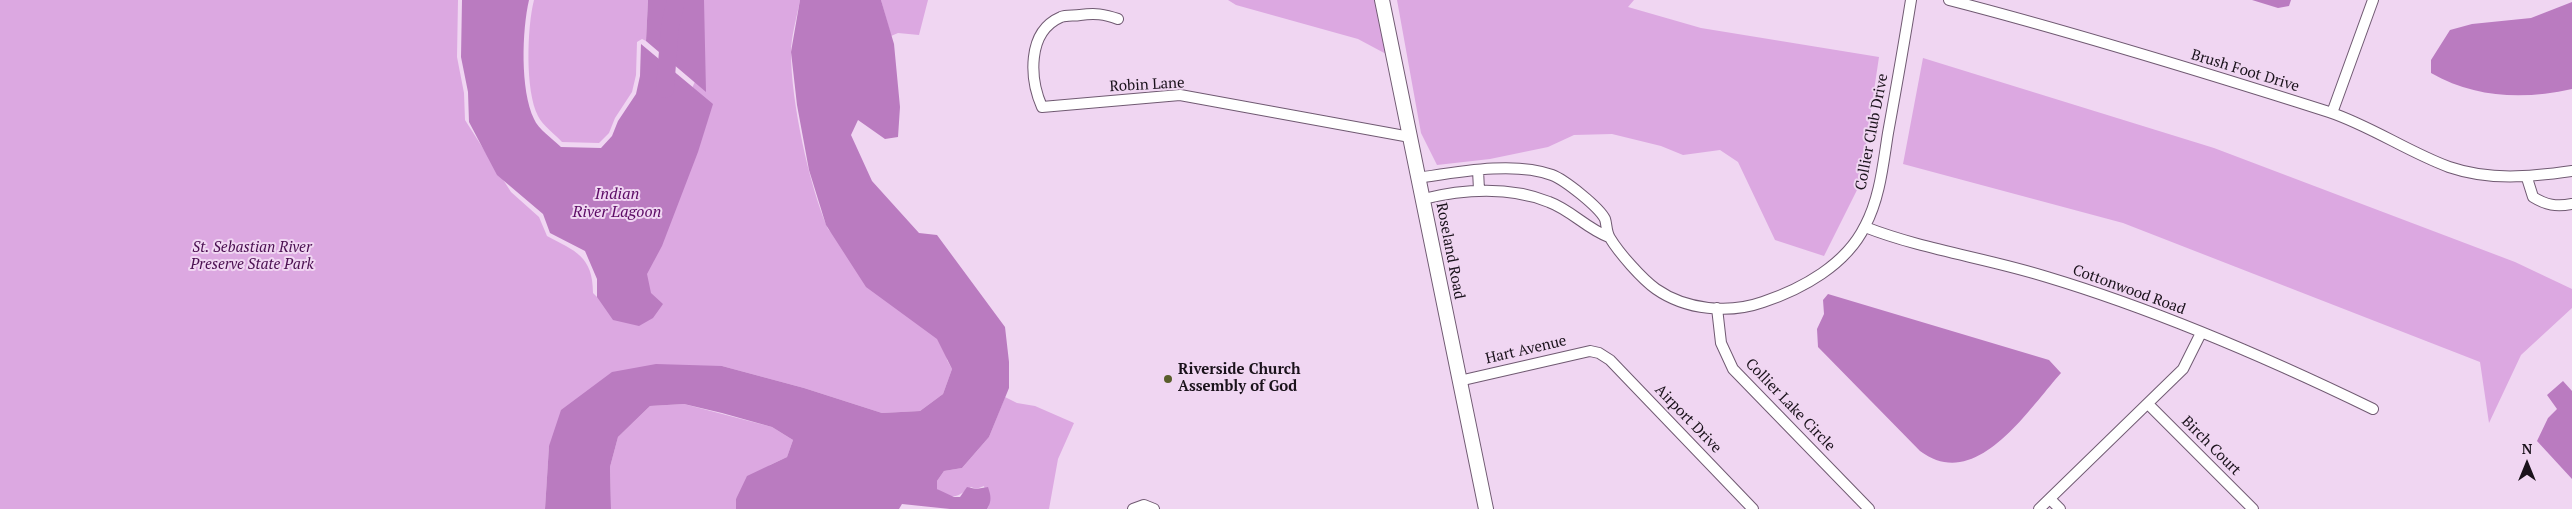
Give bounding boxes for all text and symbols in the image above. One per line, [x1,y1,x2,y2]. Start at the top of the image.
street label: Brush Foot Drive [2189,46,2301,96]
street label: Collier Club Drive [1852,72,1892,192]
street label: Robin Lane [1109,74,1185,96]
water label: Indian River Lagoon [573,184,661,222]
street label: Roseland Road [1432,201,1468,301]
park label: St. Sebastian River Preserve State Park [190,239,314,274]
street label: Cottonwood Road [2070,261,2188,319]
street label: Hart Avenue [1484,332,1568,368]
street label: Collier Lake Circle [1741,355,1839,455]
place label: Riverside Church Assembly of God [1178,361,1301,396]
marker: Riverside Church Assembly of God [1162,373,1174,385]
street label: Airport Drive [1651,381,1725,457]
street label: Birch Court [2178,413,2244,479]
north arrow [2502,439,2552,489]
text: N [2522,439,2532,458]

